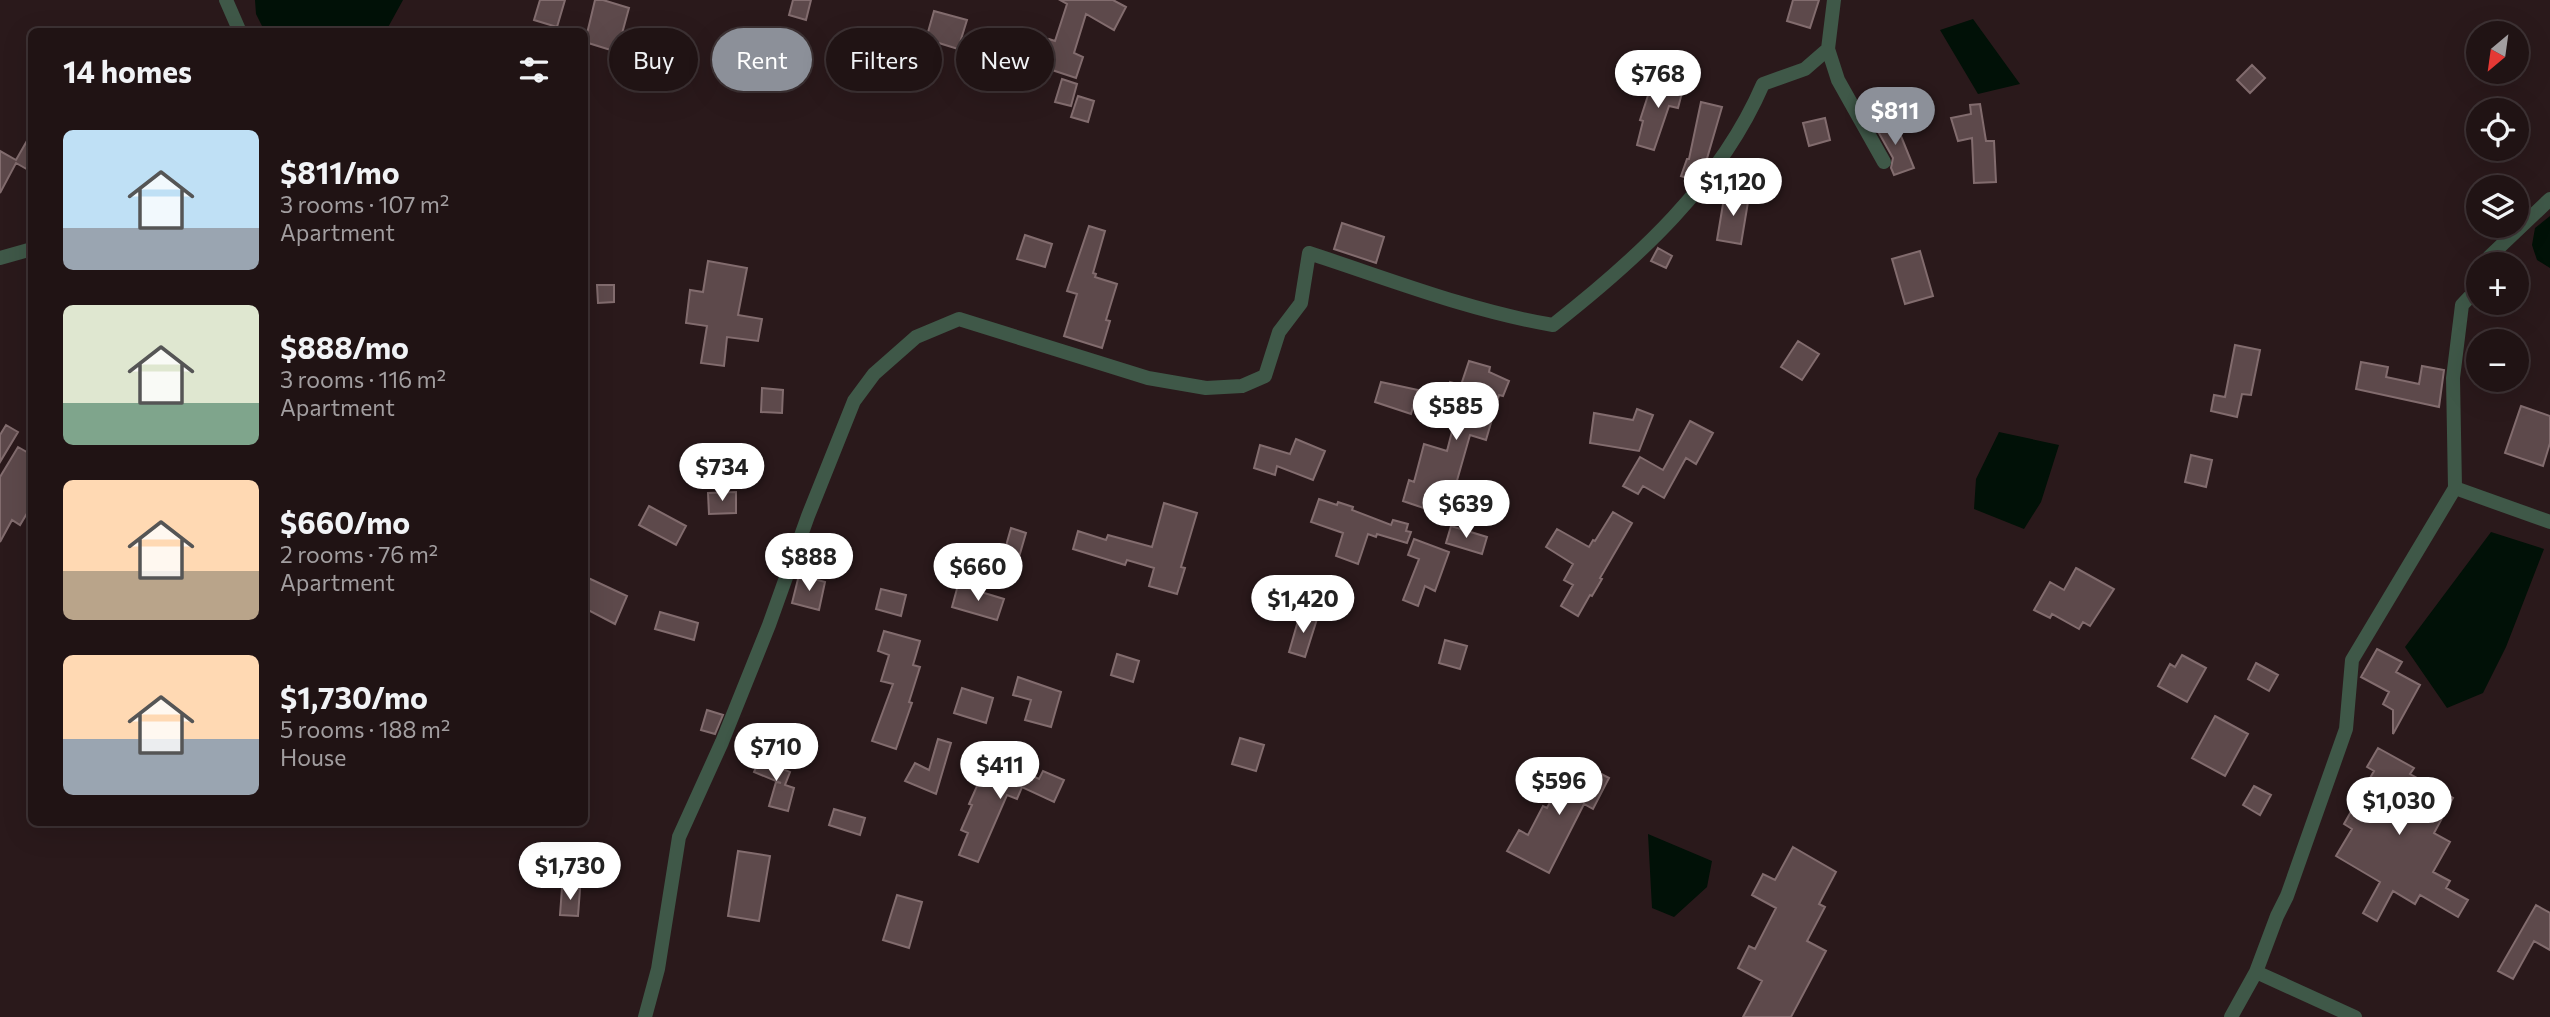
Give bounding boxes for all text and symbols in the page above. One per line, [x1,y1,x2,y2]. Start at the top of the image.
north arrow [2466,21,2529,84]
map controls [2466,21,2529,392]
chip: Buy [609,28,698,91]
chip: Rent [712,28,812,91]
chip: Filters [826,28,942,91]
chip: New [956,28,1054,91]
pin: $768 [1617,50,1699,110]
icon: filters [515,51,553,89]
text: 14 homes [63,52,192,89]
text: $768 [1631,59,1685,87]
pin: $811 [1854,88,1936,147]
text: $811 [1871,96,1919,124]
button: locate [2466,98,2529,161]
text: $811/mo [280,153,400,190]
icon: home [119,158,203,242]
pin: $1,120 [1676,158,1790,218]
text: $1,120 [1700,167,1766,195]
button: layers [2466,175,2529,238]
text: 3 rooms · 107 m² [280,190,449,218]
text: Apartment [280,218,395,246]
button: + [2466,252,2529,315]
text: $888/mo [280,328,409,365]
button: − [2466,329,2529,392]
icon: home [119,333,203,417]
text: 3 rooms · 116 m² [280,365,446,393]
pin: $585 [1415,382,1497,442]
text: $585 [1429,391,1483,419]
text: Apartment [280,393,395,421]
pin: $734 [681,444,763,503]
text: $734 [695,452,749,480]
pin: $639 [1425,480,1507,540]
text: $639 [1439,489,1493,517]
text: $660/mo [280,503,410,540]
icon: home [119,508,203,592]
pin: $888 [768,534,850,593]
text: 2 rooms · 76 m² [280,540,438,568]
text: $888 [781,542,837,570]
pin: $660 [937,544,1019,603]
text: $660 [950,552,1006,580]
text: Apartment [280,568,395,596]
pin: $1,420 [1246,576,1360,635]
text: $1,420 [1267,584,1339,612]
text: $1,730/mo [280,678,428,715]
icon: home [119,683,203,767]
text: 5 rooms · 188 m² [280,715,450,743]
pin: $710 [735,724,817,783]
text: $710 [750,732,802,760]
pin: $411 [959,742,1041,801]
text: House [280,743,346,771]
text: $411 [976,750,1024,778]
pin: $596 [1518,758,1600,817]
text: $596 [1531,766,1587,794]
pin: $1,030 [2342,778,2456,837]
text: $1,030 [2363,786,2435,814]
pin: $1,730 [513,842,627,902]
text: $1,730 [535,851,605,879]

